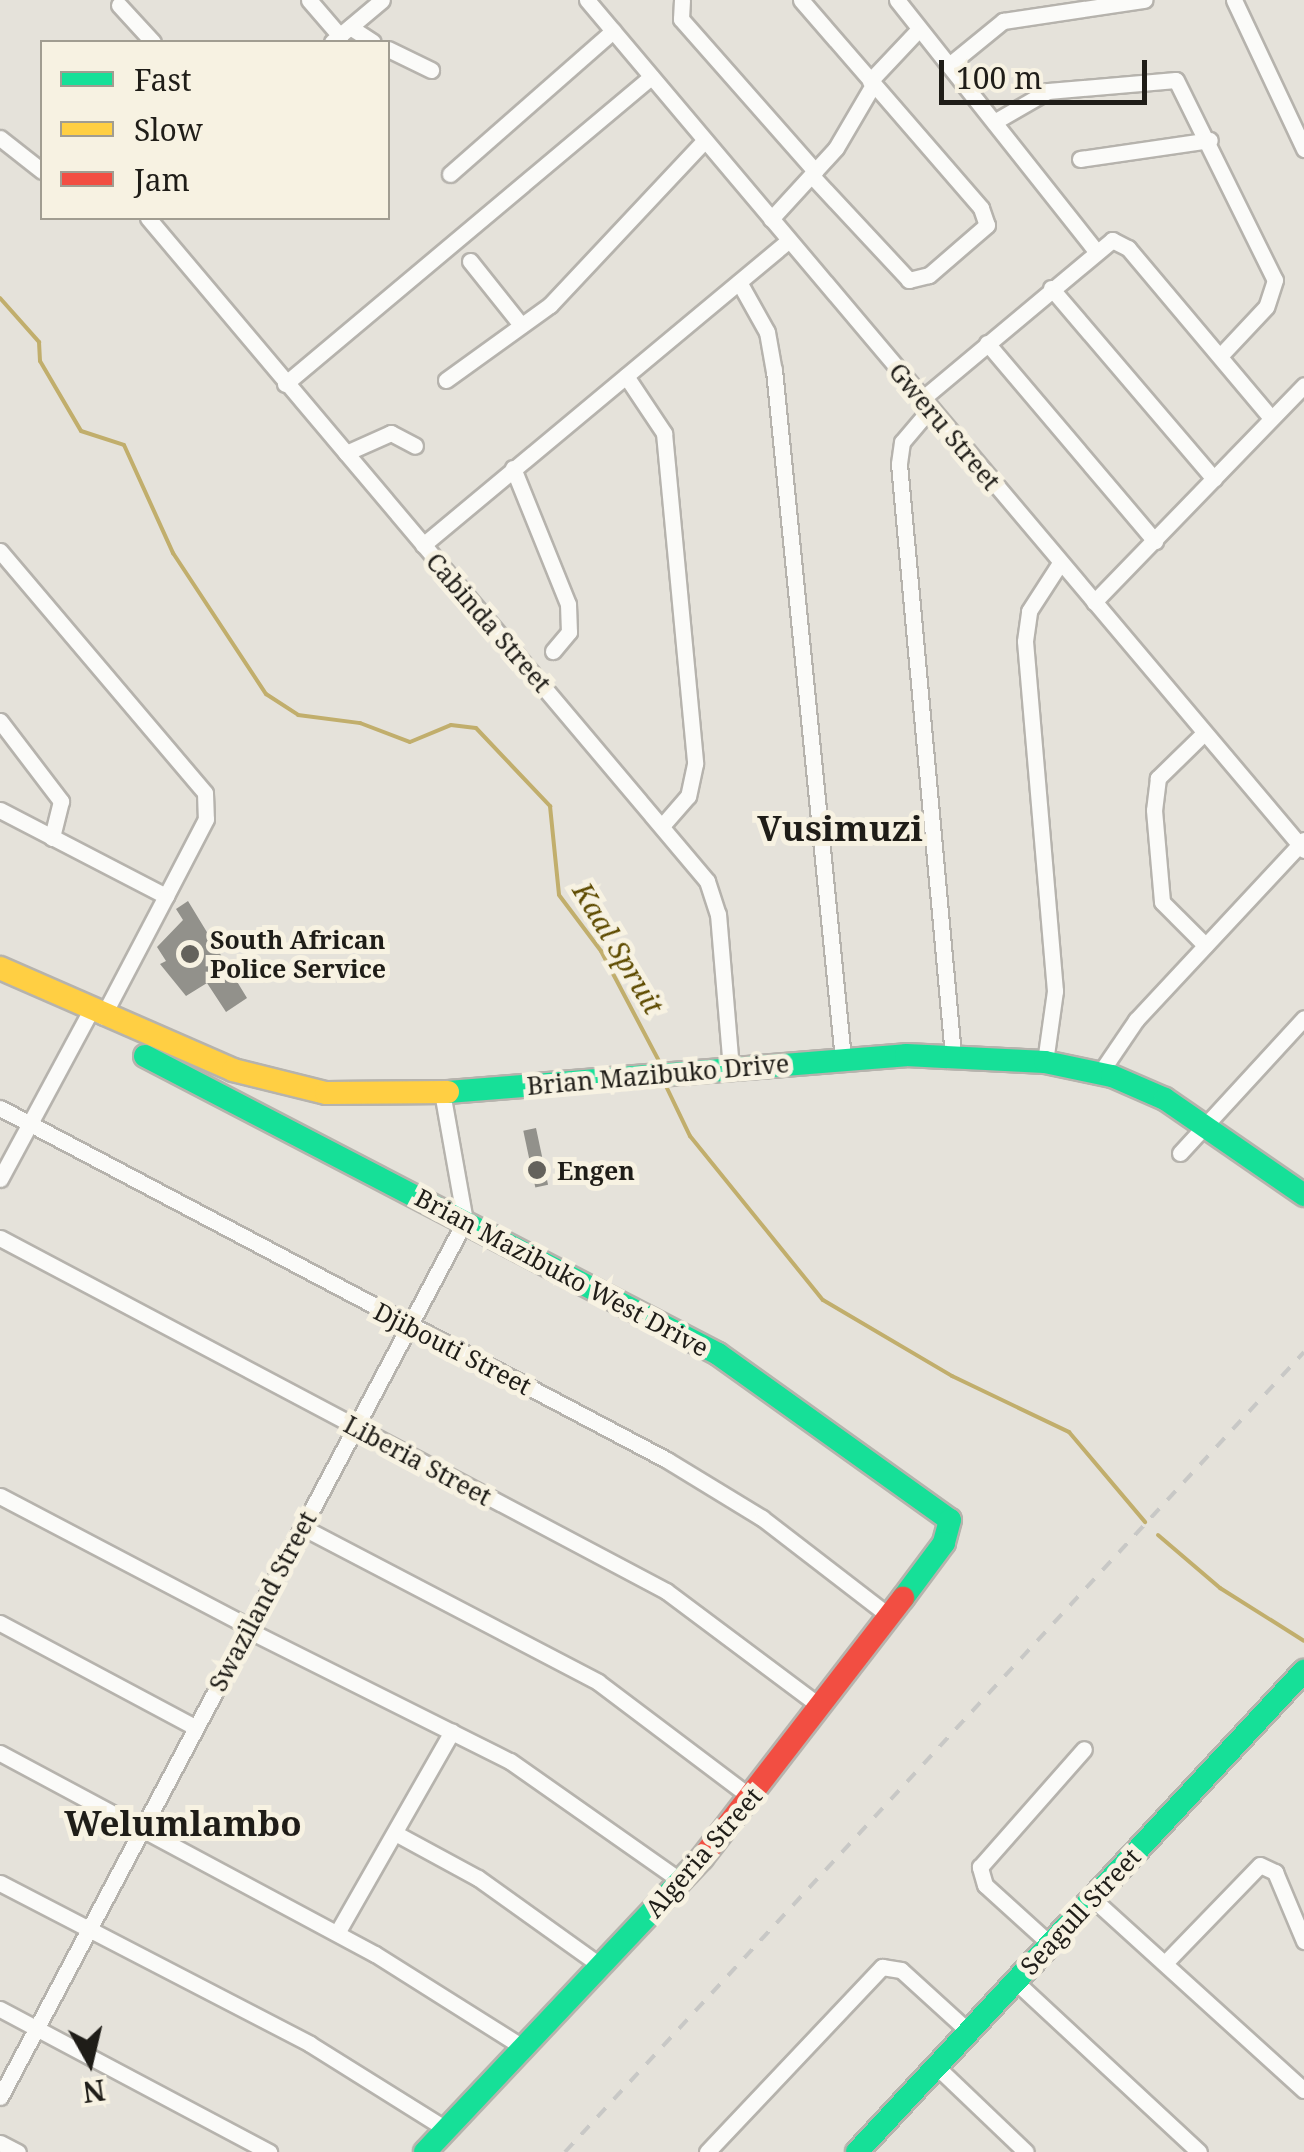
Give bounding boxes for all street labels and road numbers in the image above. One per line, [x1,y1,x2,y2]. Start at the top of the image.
street label: Gweru Street [883,356,1007,496]
street label: Cabinda Street [420,546,558,698]
street label: Brian Mazibuko Drive [526,1048,790,1100]
street label: Brian Mazibuko West Drive [410,1182,714,1362]
street label: Djibouti Street [369,1296,537,1400]
street label: Liberia Street [339,1409,497,1511]
street label: Swaziland Street [202,1506,322,1696]
street label: Algeria Street [638,1781,768,1923]
street label: Seagull Street [1014,1841,1146,1981]

